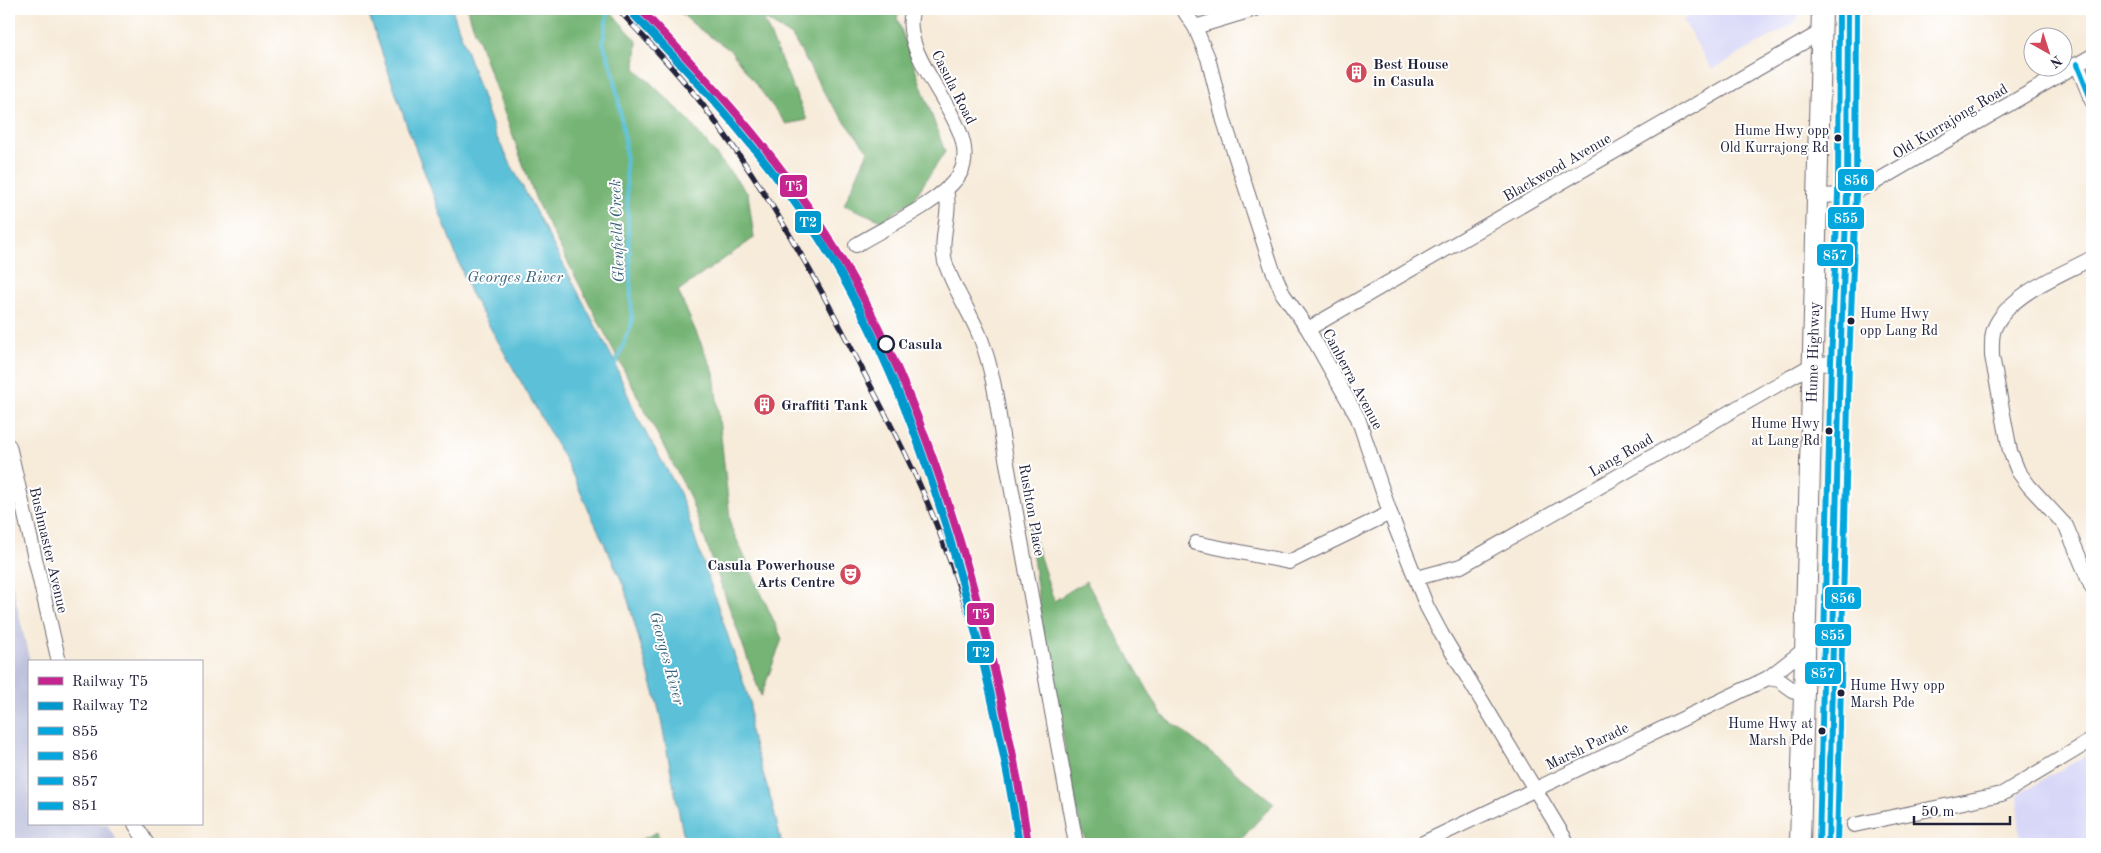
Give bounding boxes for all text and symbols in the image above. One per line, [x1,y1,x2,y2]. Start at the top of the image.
north arrow [2024,28,2074,78]
street label: Casula Road [928,48,978,127]
text: N [2047,53,2064,70]
place label: Best House in Casula [1373,58,1449,90]
building icon: Best House in Casula [1345,61,1369,85]
street label: Old Kurrajong Road [1890,82,2011,163]
place label: Hume Hwy opp Old Kurrajong Rd [1720,124,1829,155]
street label: Blackwood Avenue [1501,131,1614,205]
marker: Hume Hwy opp Old Kurrajong Rd [1833,133,1843,143]
line badge: 856 [1837,168,1875,192]
line badge: T5 [779,174,808,198]
text: 856 [1844,174,1868,188]
water label: Glenfield Creek [608,179,628,283]
text: T5 [785,180,803,194]
line badge: 855 [1827,206,1865,230]
line badge: T2 [794,210,822,234]
text: 855 [1834,212,1858,226]
text: T2 [799,216,817,230]
line badge: 857 [1816,243,1854,267]
text: 857 [1823,249,1847,263]
water label: Georges River [467,270,564,286]
street label: Hume Highway [1806,301,1823,403]
place label: Hume Hwy opp Lang Rd [1860,307,1938,338]
marker: Hume Hwy opp Lang Rd [1846,316,1856,326]
street label: Canberra Avenue [1319,327,1385,433]
marker: Casula [877,335,895,353]
place label: Casula [898,338,943,353]
building icon: Graffiti Tank [753,393,777,417]
place label: Graffiti Tank [781,399,869,414]
place label: Hume Hwy at Lang Rd [1751,417,1821,448]
marker: Hume Hwy at Lang Rd [1824,426,1834,436]
street label: Lang Road [1587,432,1657,481]
street label: Rushton Place [1015,463,1046,558]
street label: Bushmaster Avenue [26,486,69,615]
place label: Casula Powerhouse Arts Centre [707,559,835,591]
theatre icon: Casula Powerhouse Arts Centre [839,562,863,586]
line badge: 856 [1824,586,1862,610]
text: 856 [1831,592,1855,606]
line badge: T5 [966,602,995,626]
text: T5 [972,608,990,622]
water label: Georges River [646,610,687,708]
line badge: 855 [1814,623,1852,647]
text: 855 [1821,629,1845,643]
line badge: T2 [966,640,995,664]
text: T2 [972,646,990,660]
legend [28,660,202,826]
line badge: 857 [1804,661,1842,685]
text: 857 [1811,667,1835,681]
text: Railway T5 [72,675,148,690]
place label: Hume Hwy opp Marsh Pde [1850,679,1945,710]
marker: Hume Hwy opp Marsh Pde [1836,688,1846,698]
text: Railway T2 [72,699,148,714]
place label: Hume Hwy at Marsh Pde [1728,717,1813,748]
street label: Marsh Parade [1544,721,1632,774]
text: 855 [72,725,98,740]
marker: Hume Hwy at Marsh Pde [1817,726,1827,736]
text: 856 [72,749,98,764]
text: 857 [72,775,98,790]
scale bar [1914,793,2010,825]
text: 851 [72,799,98,814]
text: 50 m [1921,805,1955,820]

